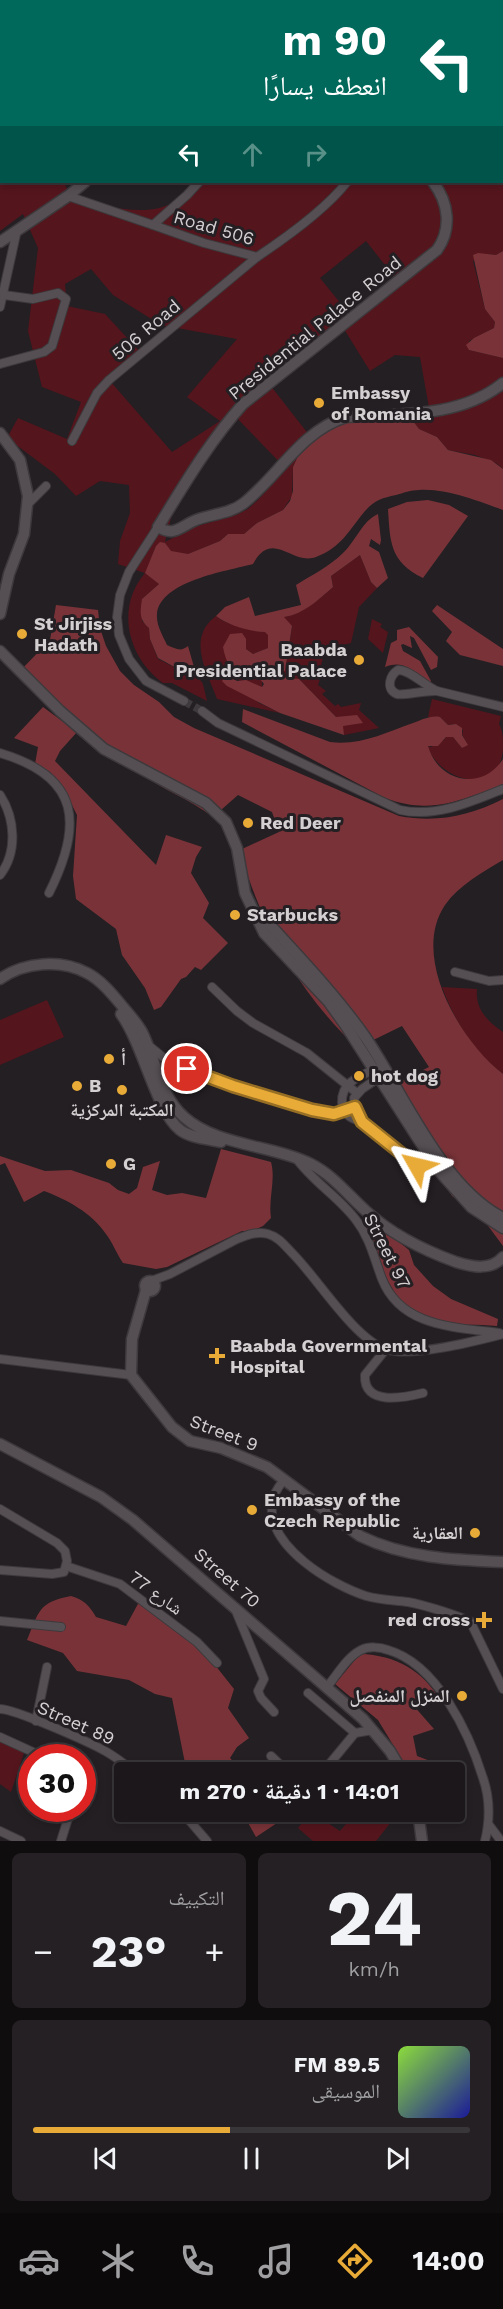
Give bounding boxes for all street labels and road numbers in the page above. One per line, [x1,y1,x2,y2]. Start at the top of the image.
street label: Road 506 [171,206,257,249]
street label: Presidential Palace Road [224,251,405,404]
street label: 506 Road [107,295,184,364]
street label: Street 97 [360,1210,415,1292]
street label: Street 9 [187,1410,261,1455]
street label: Street 70 [190,1543,265,1612]
street label: شارع 77 [125,1566,187,1620]
street label: Street 89 [34,1696,118,1749]

